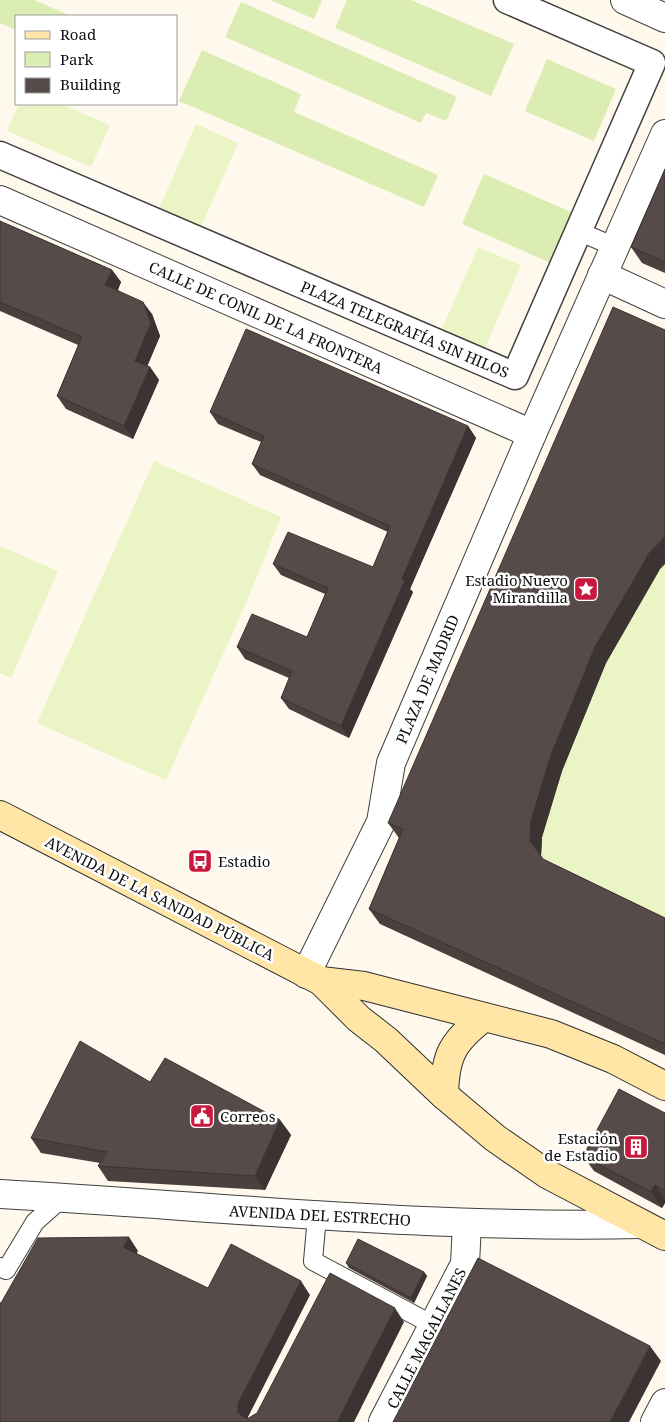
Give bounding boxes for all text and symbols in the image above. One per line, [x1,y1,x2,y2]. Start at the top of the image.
legend [15,15,178,105]
text: Road [60,24,96,44]
text: Park [60,49,94,69]
text: Building [60,74,121,94]
street label: CALLE DE CONIL DE LA FRONTERA [146,256,387,378]
street label: PLAZA TELEGRAFÍA SIN HILOS [298,276,512,382]
place label: Estadio Nuevo Mirandilla [465,570,568,607]
place icon: Estadio Nuevo Mirandilla [573,576,599,602]
street label: PLAZA DE MADRID [391,611,463,747]
street label: AVENIDA DE LA SANIDAD PÚBLICA [42,831,278,965]
bus stop icon: Estadio [187,848,213,874]
place label: Estadio [218,851,271,871]
public building icon: Correos [189,1103,215,1129]
place label: Correos [220,1106,276,1126]
place label: Estación de Estadio [544,1128,618,1165]
building icon: Estación de Estadio [623,1134,649,1160]
street label: AVENIDA DEL ESTRECHO [228,1200,412,1230]
street label: CALLE MAGALLANES [382,1264,470,1412]

